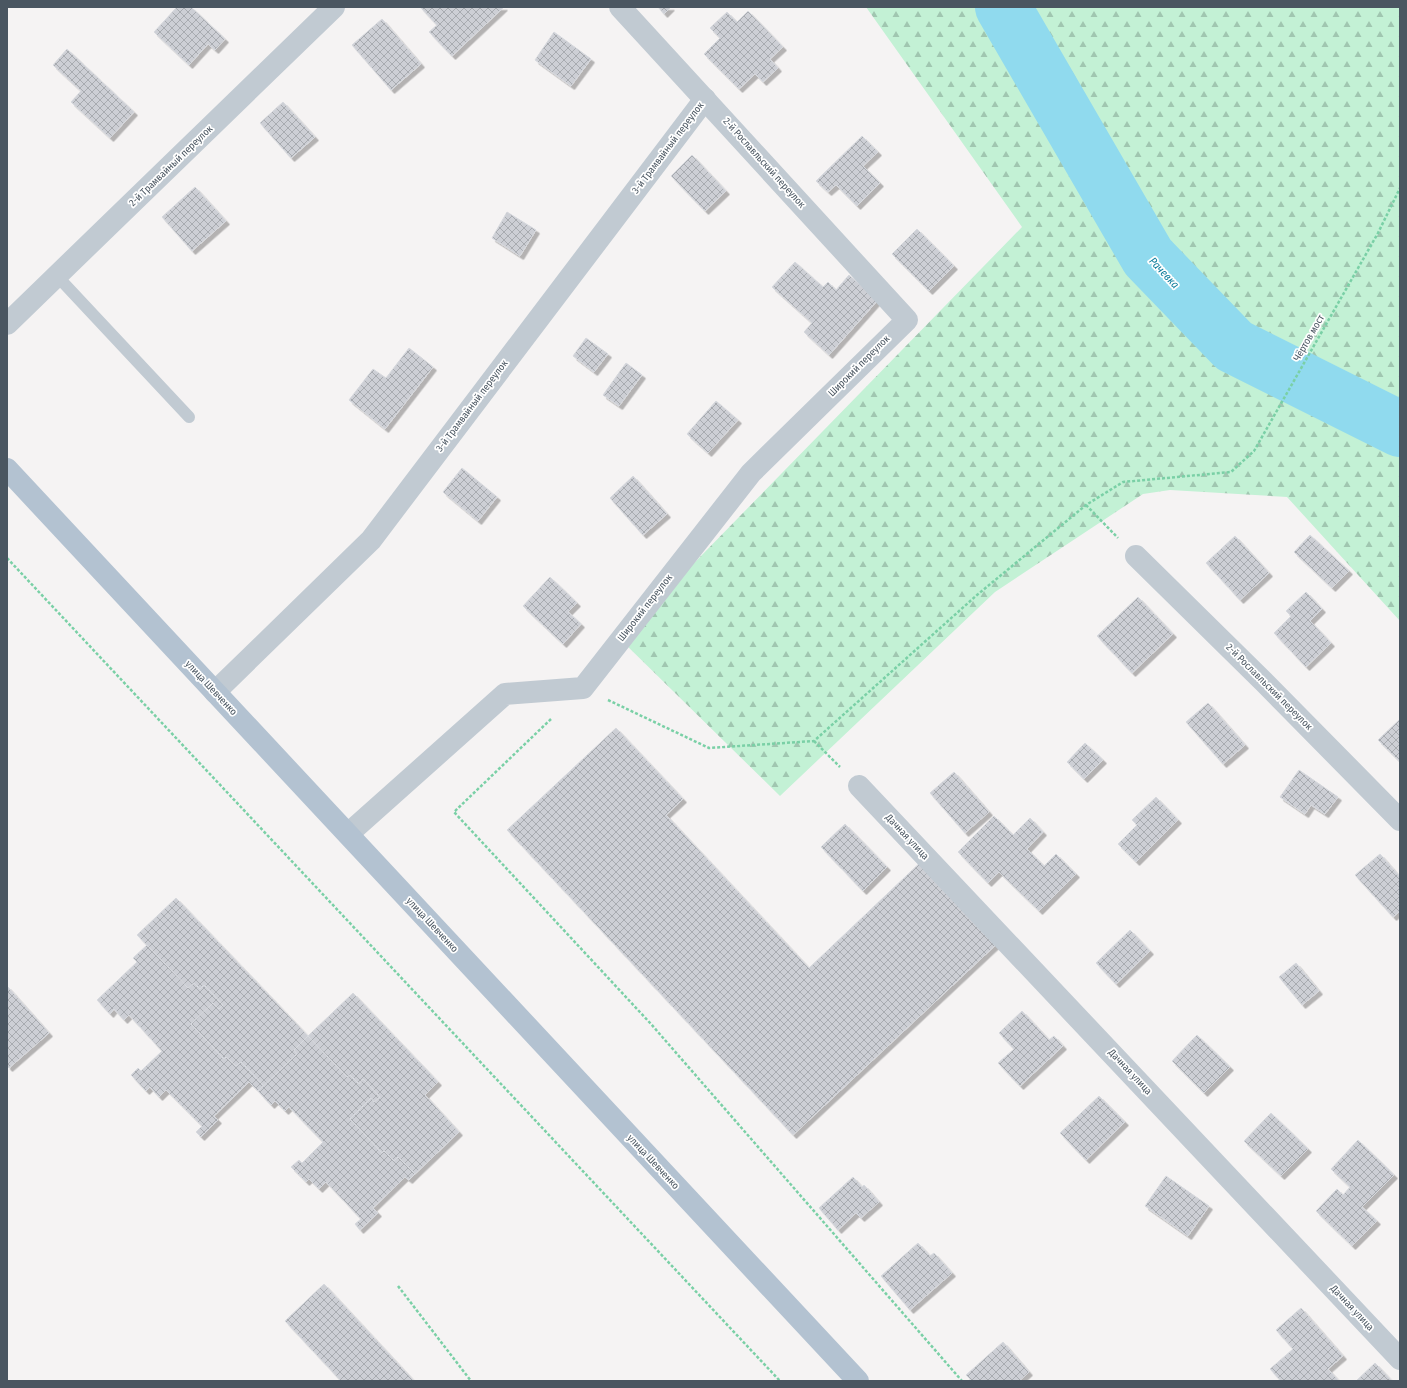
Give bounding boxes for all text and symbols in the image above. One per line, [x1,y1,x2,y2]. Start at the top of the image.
street label: 3-й Трамвайный переулок [630,100,707,196]
street label: 2-й Рославльский переулок [720,116,808,211]
street label: 2-й Трамвайный переулок [127,123,215,209]
water label: Рачевка [1146,255,1182,291]
street label: Чёртов мост [1291,312,1328,363]
street label: Широкий переулок [826,333,892,399]
street label: 3-й Трамвайный переулок [434,358,511,454]
street label: Широкий переулок [615,572,675,644]
street label: 2-й Рославльский переулок [1223,641,1315,733]
street label: улица Шевченко [183,658,239,718]
street label: Дачная улица [882,811,931,862]
street label: улица Шевченко [404,895,460,955]
street label: Дачная улица [1105,1046,1154,1097]
street label: улица Шевченко [625,1132,681,1192]
street label: Дачная улица [1327,1282,1376,1333]

